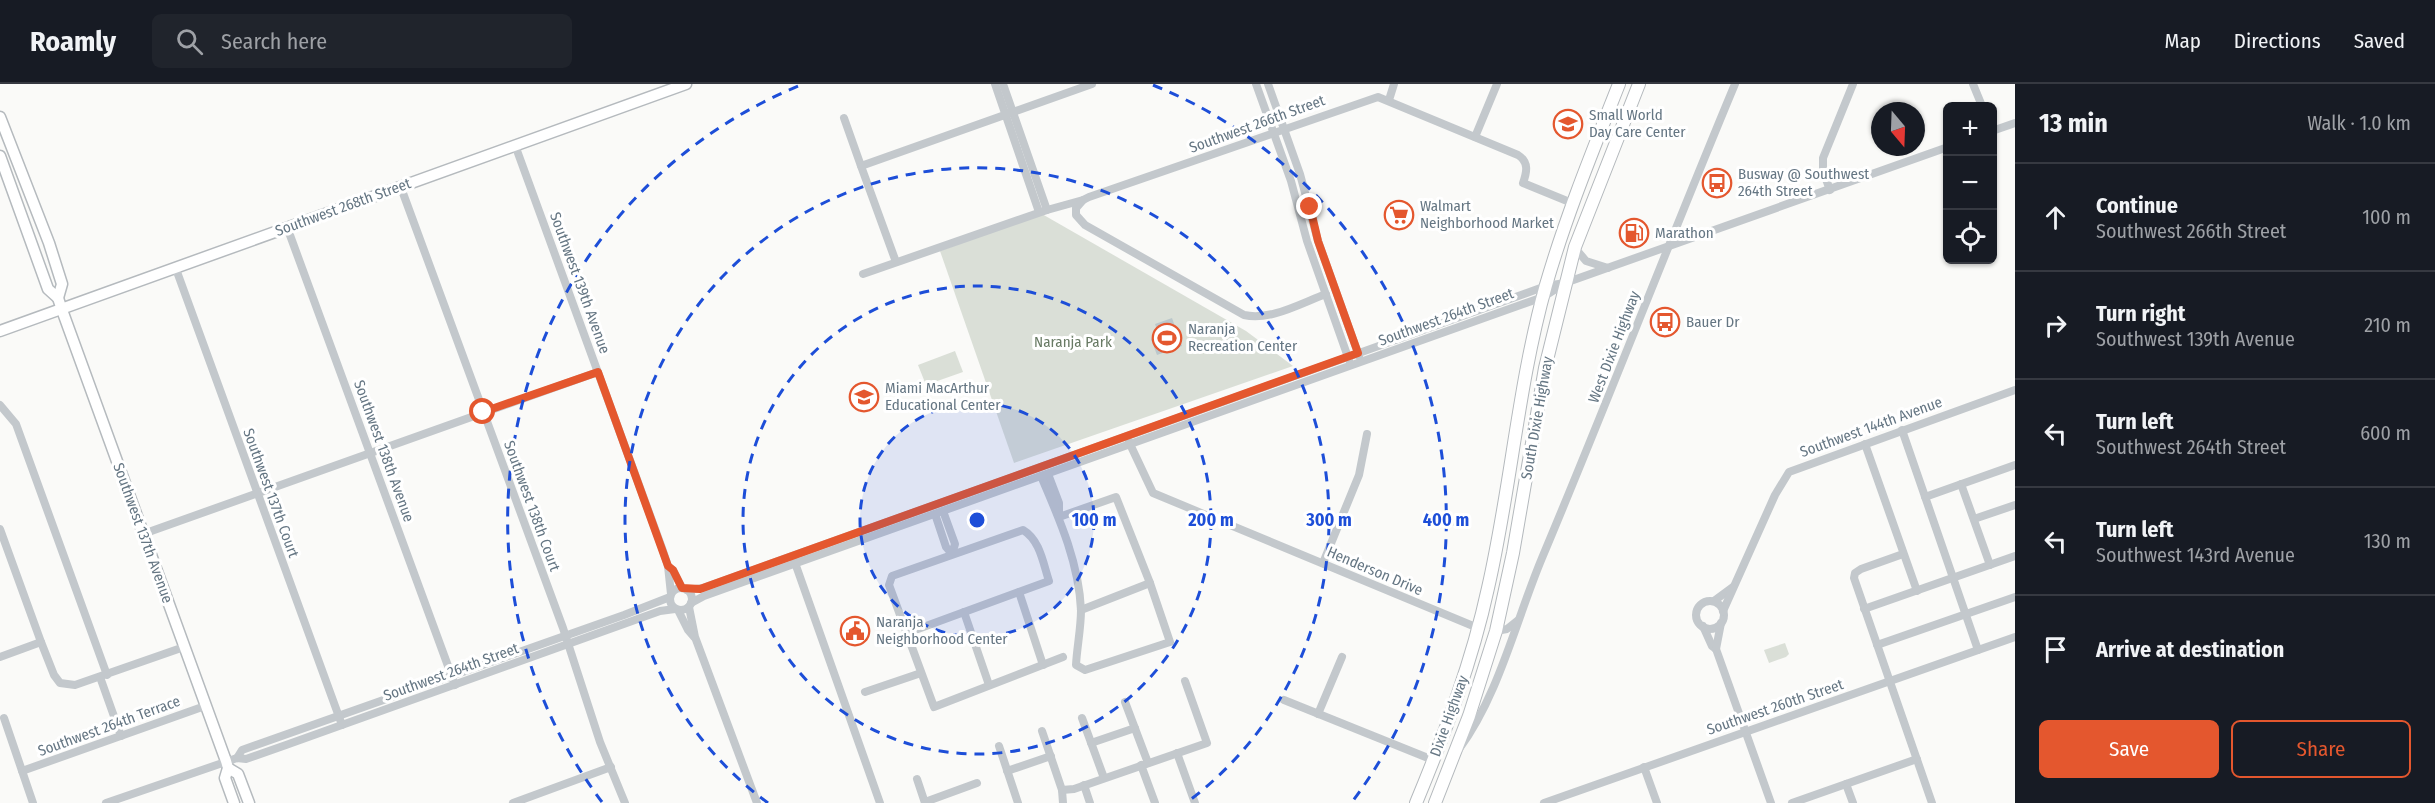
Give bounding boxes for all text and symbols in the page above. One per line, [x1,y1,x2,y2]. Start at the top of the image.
search box [152,14,572,68]
text: Roamly [30,25,116,58]
icon: search [173,25,206,58]
text: Search here [221,28,327,55]
text: Map [2164,28,2201,54]
text: Directions [2234,28,2321,54]
text: Saved [2354,28,2405,54]
street label: Southwest 266th Street [1187,91,1327,157]
north arrow [1871,102,1925,156]
map controls [1943,102,1997,264]
button: + [1943,102,1997,156]
place label: Small World Day Care Center [1589,106,1686,141]
school or university icon: Small World Day Care Center [1552,108,1584,140]
text: 13 min [2039,108,2108,139]
text: Walk · 1.0 km [2307,111,2411,135]
button: − [1943,156,1997,210]
place label: Busway @ Southwest 264th Street [1738,165,1869,200]
bus stop icon: Busway @ Southwest 264th Street [1701,167,1733,199]
street label: Southwest 268th Street [273,174,413,240]
text: Continue [2096,192,2178,219]
route end [1296,193,1322,219]
place label: Walmart Neighborhood Market [1420,197,1554,232]
supermarket icon: Walmart Neighborhood Market [1383,199,1415,231]
icon: ahead [2039,201,2072,234]
text: 100 m [2362,205,2411,229]
street label: Southwest 139th Avenue [546,210,614,356]
button: locate [1943,210,1997,264]
fuel station icon: Marathon [1618,217,1650,249]
text: Southwest 266th Street [2096,219,2286,243]
place label: Marathon [1655,224,1714,242]
street label: Southwest 264th Street [1376,284,1516,350]
street label: West Dixie Highway [1584,288,1644,405]
text: Turn right [2096,300,2185,327]
bus stop icon: Bauer Dr [1649,306,1681,338]
icon: right [2039,309,2072,342]
place label: Bauer Dr [1686,313,1740,331]
text: 210 m [2364,313,2411,337]
place label: Naranja Recreation Center [1188,320,1298,355]
sports icon: Naranja Recreation Center [1151,322,1183,354]
text: Southwest 139th Avenue [2096,327,2295,351]
park label: Naranja Park [1034,333,1112,351]
street label: South Dixie Highway [1517,355,1557,481]
street label: Southwest 138th Avenue [350,378,418,524]
place label: Miami MacArthur Educational Center [885,379,1001,414]
school or university icon: Miami MacArthur Educational Center [848,381,880,413]
street label: Southwest 144th Avenue [1798,393,1944,461]
route start [469,398,495,424]
text: Turn left [2096,408,2174,435]
icon: left [2039,417,2072,450]
text: 600 m [2360,421,2411,445]
street label: Southwest 137th Court [239,426,303,560]
text: Southwest 264th Street [2096,435,2286,459]
street label: Southwest 138th Court [500,438,564,574]
street label: Southwest 137th Avenue [109,460,177,606]
text: 100 m [1072,509,1116,531]
text: 200 m [1187,509,1234,531]
text: 300 m [1305,509,1352,531]
text: 400 m [1423,509,1469,531]
centre of rings [967,510,987,530]
text: Turn left [2096,516,2174,543]
icon: left [2039,525,2072,558]
text: 130 m [2364,529,2411,553]
street label: Henderson Drive [1324,543,1426,599]
text: Southwest 143rd Avenue [2096,543,2295,567]
place label: Naranja Neighborhood Center [876,613,1008,648]
public building icon: Naranja Neighborhood Center [839,615,871,647]
icon: arrive [2039,633,2072,666]
text: Arrive at destination [2096,636,2284,663]
street label: Southwest 264th Street [381,639,521,705]
street label: Dixie Highway [1426,673,1472,759]
street label: Southwest 260th Street [1704,675,1846,739]
street label: Southwest 264th Terrace [35,692,183,760]
button: Save [2039,720,2219,778]
button: Share [2231,720,2411,778]

